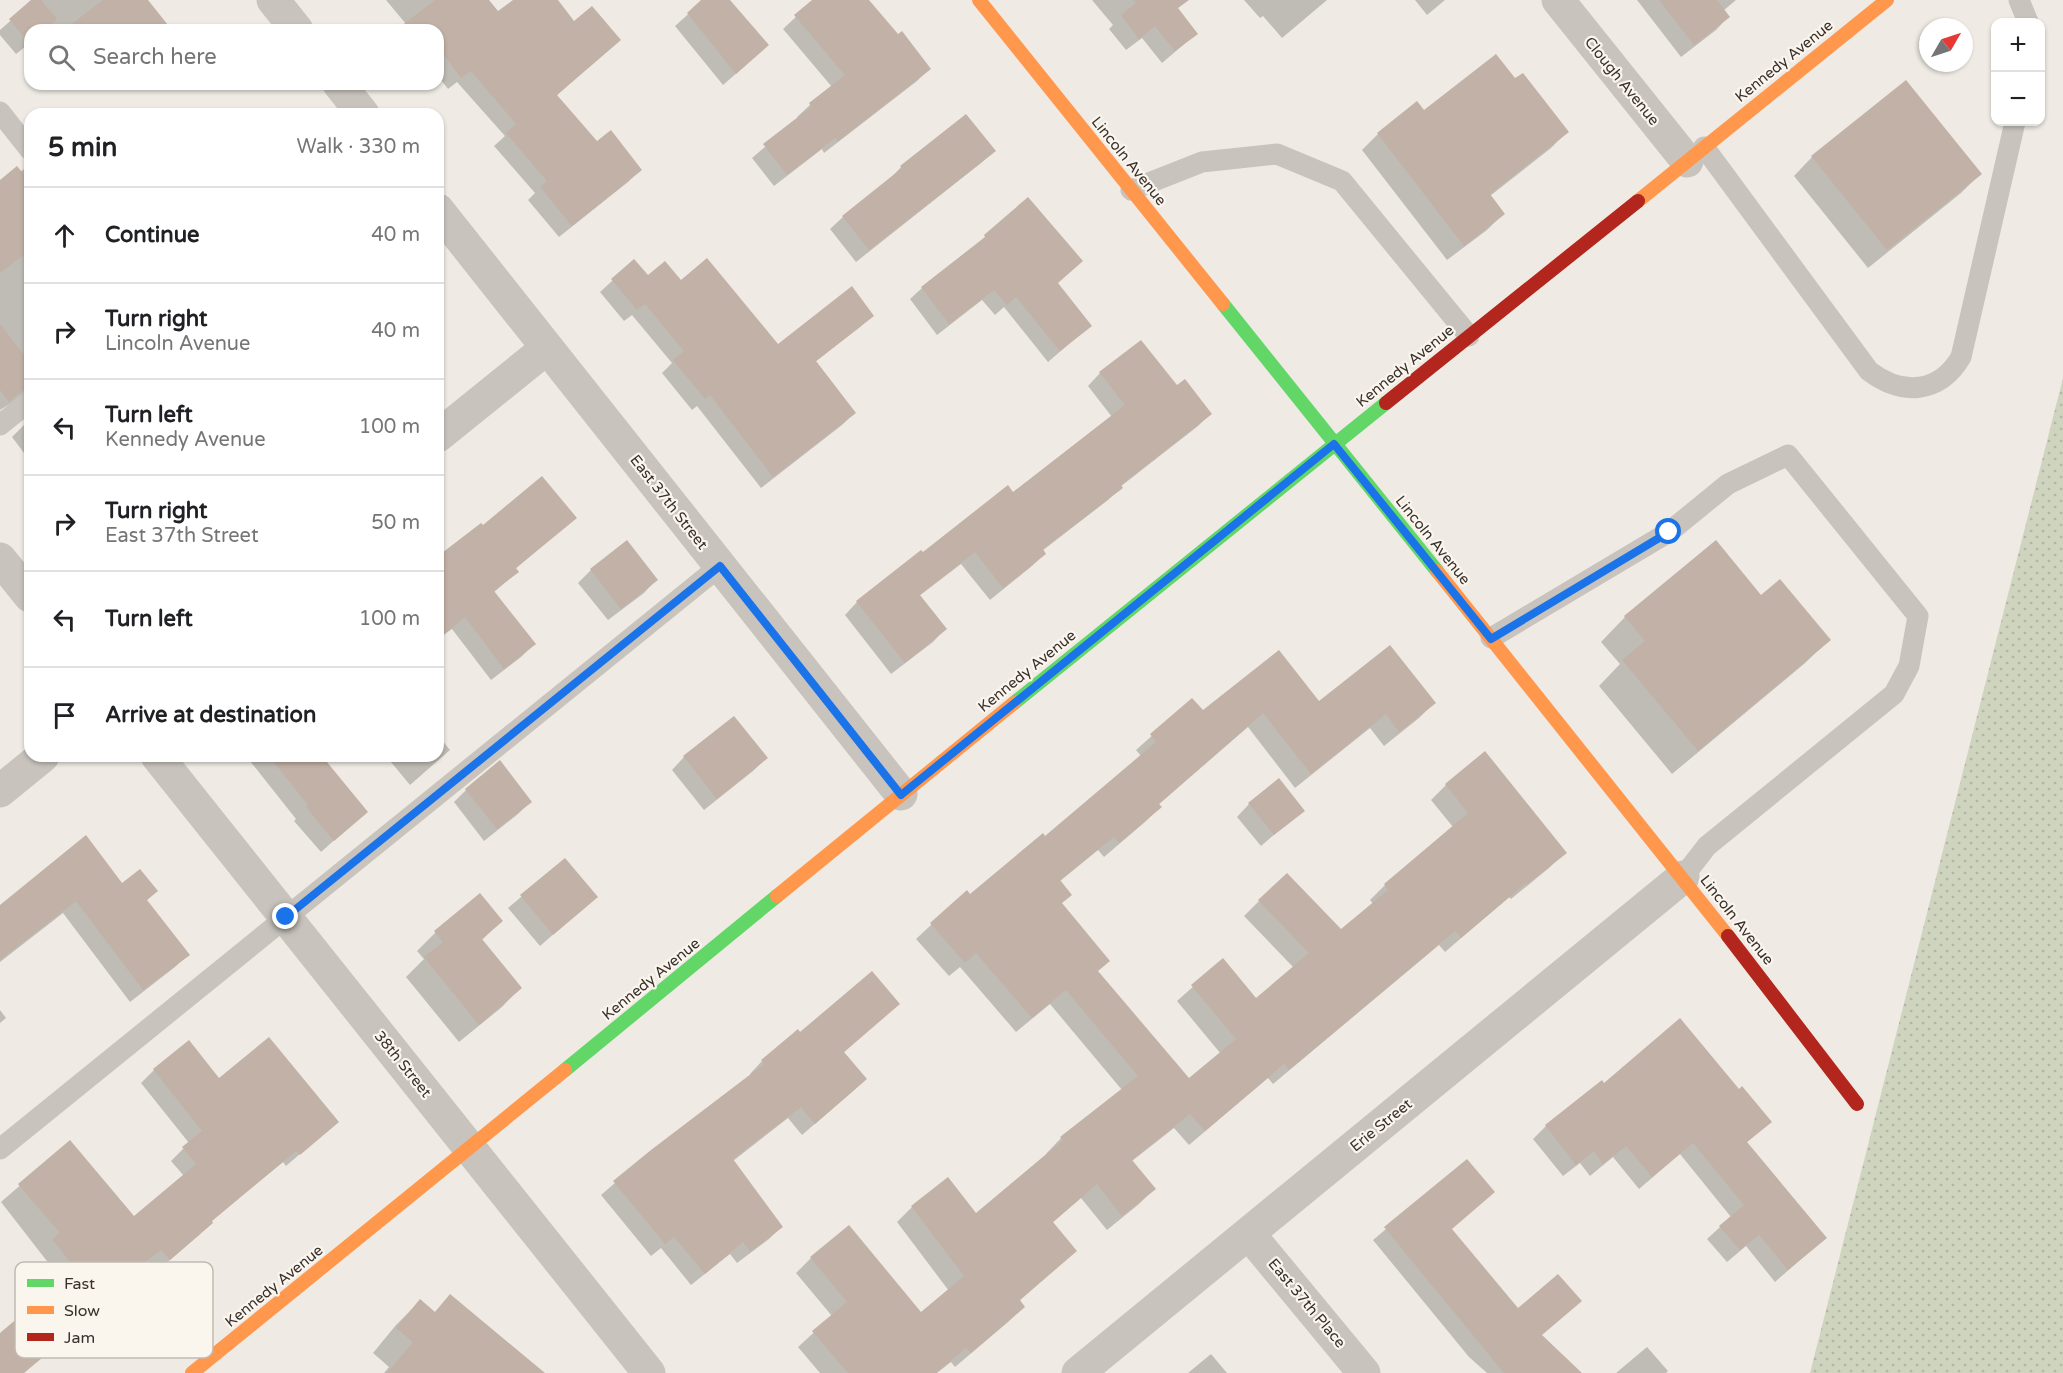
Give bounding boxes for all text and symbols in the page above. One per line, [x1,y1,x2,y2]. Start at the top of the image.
street label: Kennedy Avenue [1732,16,1836,106]
north arrow [1919,18,1973,72]
map controls [1991,18,2045,126]
button: + [1991,18,2045,72]
search box [24,24,444,90]
street label: Clough Avenue [1581,33,1663,129]
icon: search [45,41,78,74]
text: Search here [93,44,217,70]
button: − [1991,72,2045,126]
street label: Lincoln Avenue [1088,113,1170,209]
text: 5 min [48,132,117,163]
text: Walk · 330 m [297,135,420,159]
icon: ahead [48,219,81,252]
text: Continue [105,222,200,248]
text: 40 m [371,223,420,247]
text: Turn right [105,306,207,332]
icon: right [48,315,81,348]
text: 40 m [371,319,420,343]
street label: Kennedy Avenue [1353,321,1457,411]
text: Lincoln Avenue [105,332,250,356]
text: Turn left [105,402,193,428]
icon: left [48,411,81,444]
text: 100 m [359,415,420,439]
text: Kennedy Avenue [105,428,266,452]
street label: East 37th Street [626,451,712,553]
street label: Lincoln Avenue [1392,492,1474,588]
text: Turn right [105,498,207,524]
icon: right [48,507,81,540]
text: 50 m [371,511,420,535]
route start [1655,518,1681,544]
text: East 37th Street [105,524,259,548]
icon: left [48,603,81,636]
text: Turn left [105,606,193,632]
text: 100 m [359,607,420,631]
street label: Kennedy Avenue [975,626,1079,716]
icon: arrive [48,699,81,732]
text: Arrive at destination [105,702,316,728]
street label: Lincoln Avenue [1696,872,1778,968]
route end [272,903,298,929]
street label: Kennedy Avenue [599,934,703,1024]
street label: 38th Street [371,1027,435,1101]
street label: Erie Street [1346,1094,1416,1155]
street label: Kennedy Avenue [222,1241,326,1331]
street label: East 37th Place [1264,1255,1350,1351]
legend [15,1262,213,1358]
text: Fast [64,1274,95,1294]
text: Slow [64,1301,100,1321]
text: Jam [64,1328,95,1348]

